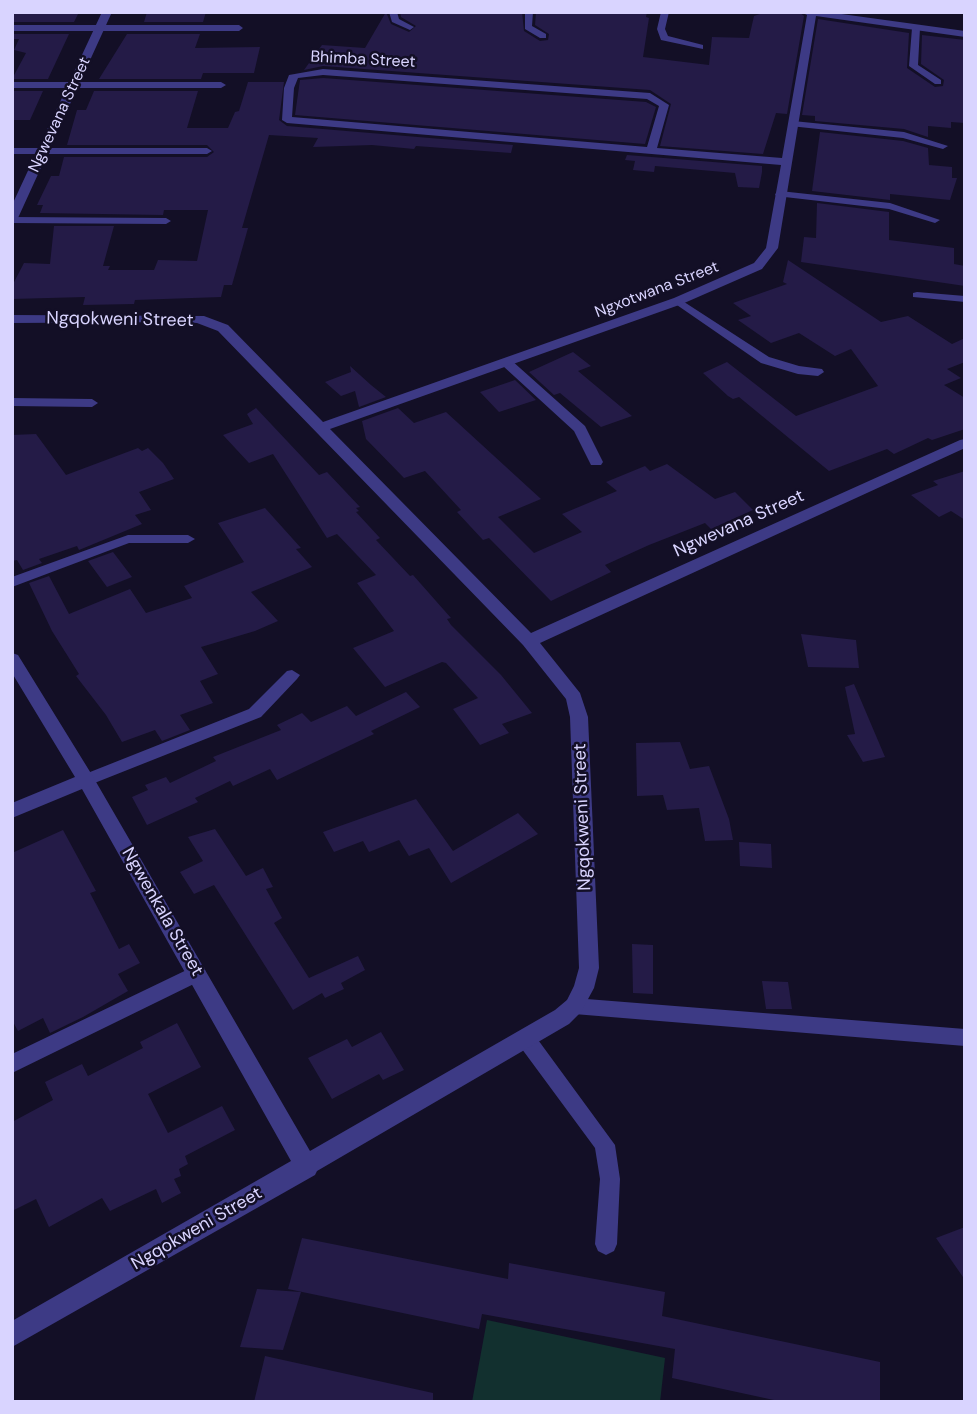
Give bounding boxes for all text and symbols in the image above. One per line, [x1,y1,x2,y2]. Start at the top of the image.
street label: Bhimba Street [310,48,416,72]
street label: Ngwevana Street [25,54,95,176]
street label: Ngxotwana Street [592,258,722,322]
street label: Ngqokweni Street [46,308,194,332]
street label: Ngwevana Street [670,486,808,562]
street label: Ngqokweni Street [570,743,596,891]
street label: Ngwenkala Street [116,844,208,980]
street label: Ngqokweni Street [128,1183,266,1275]

